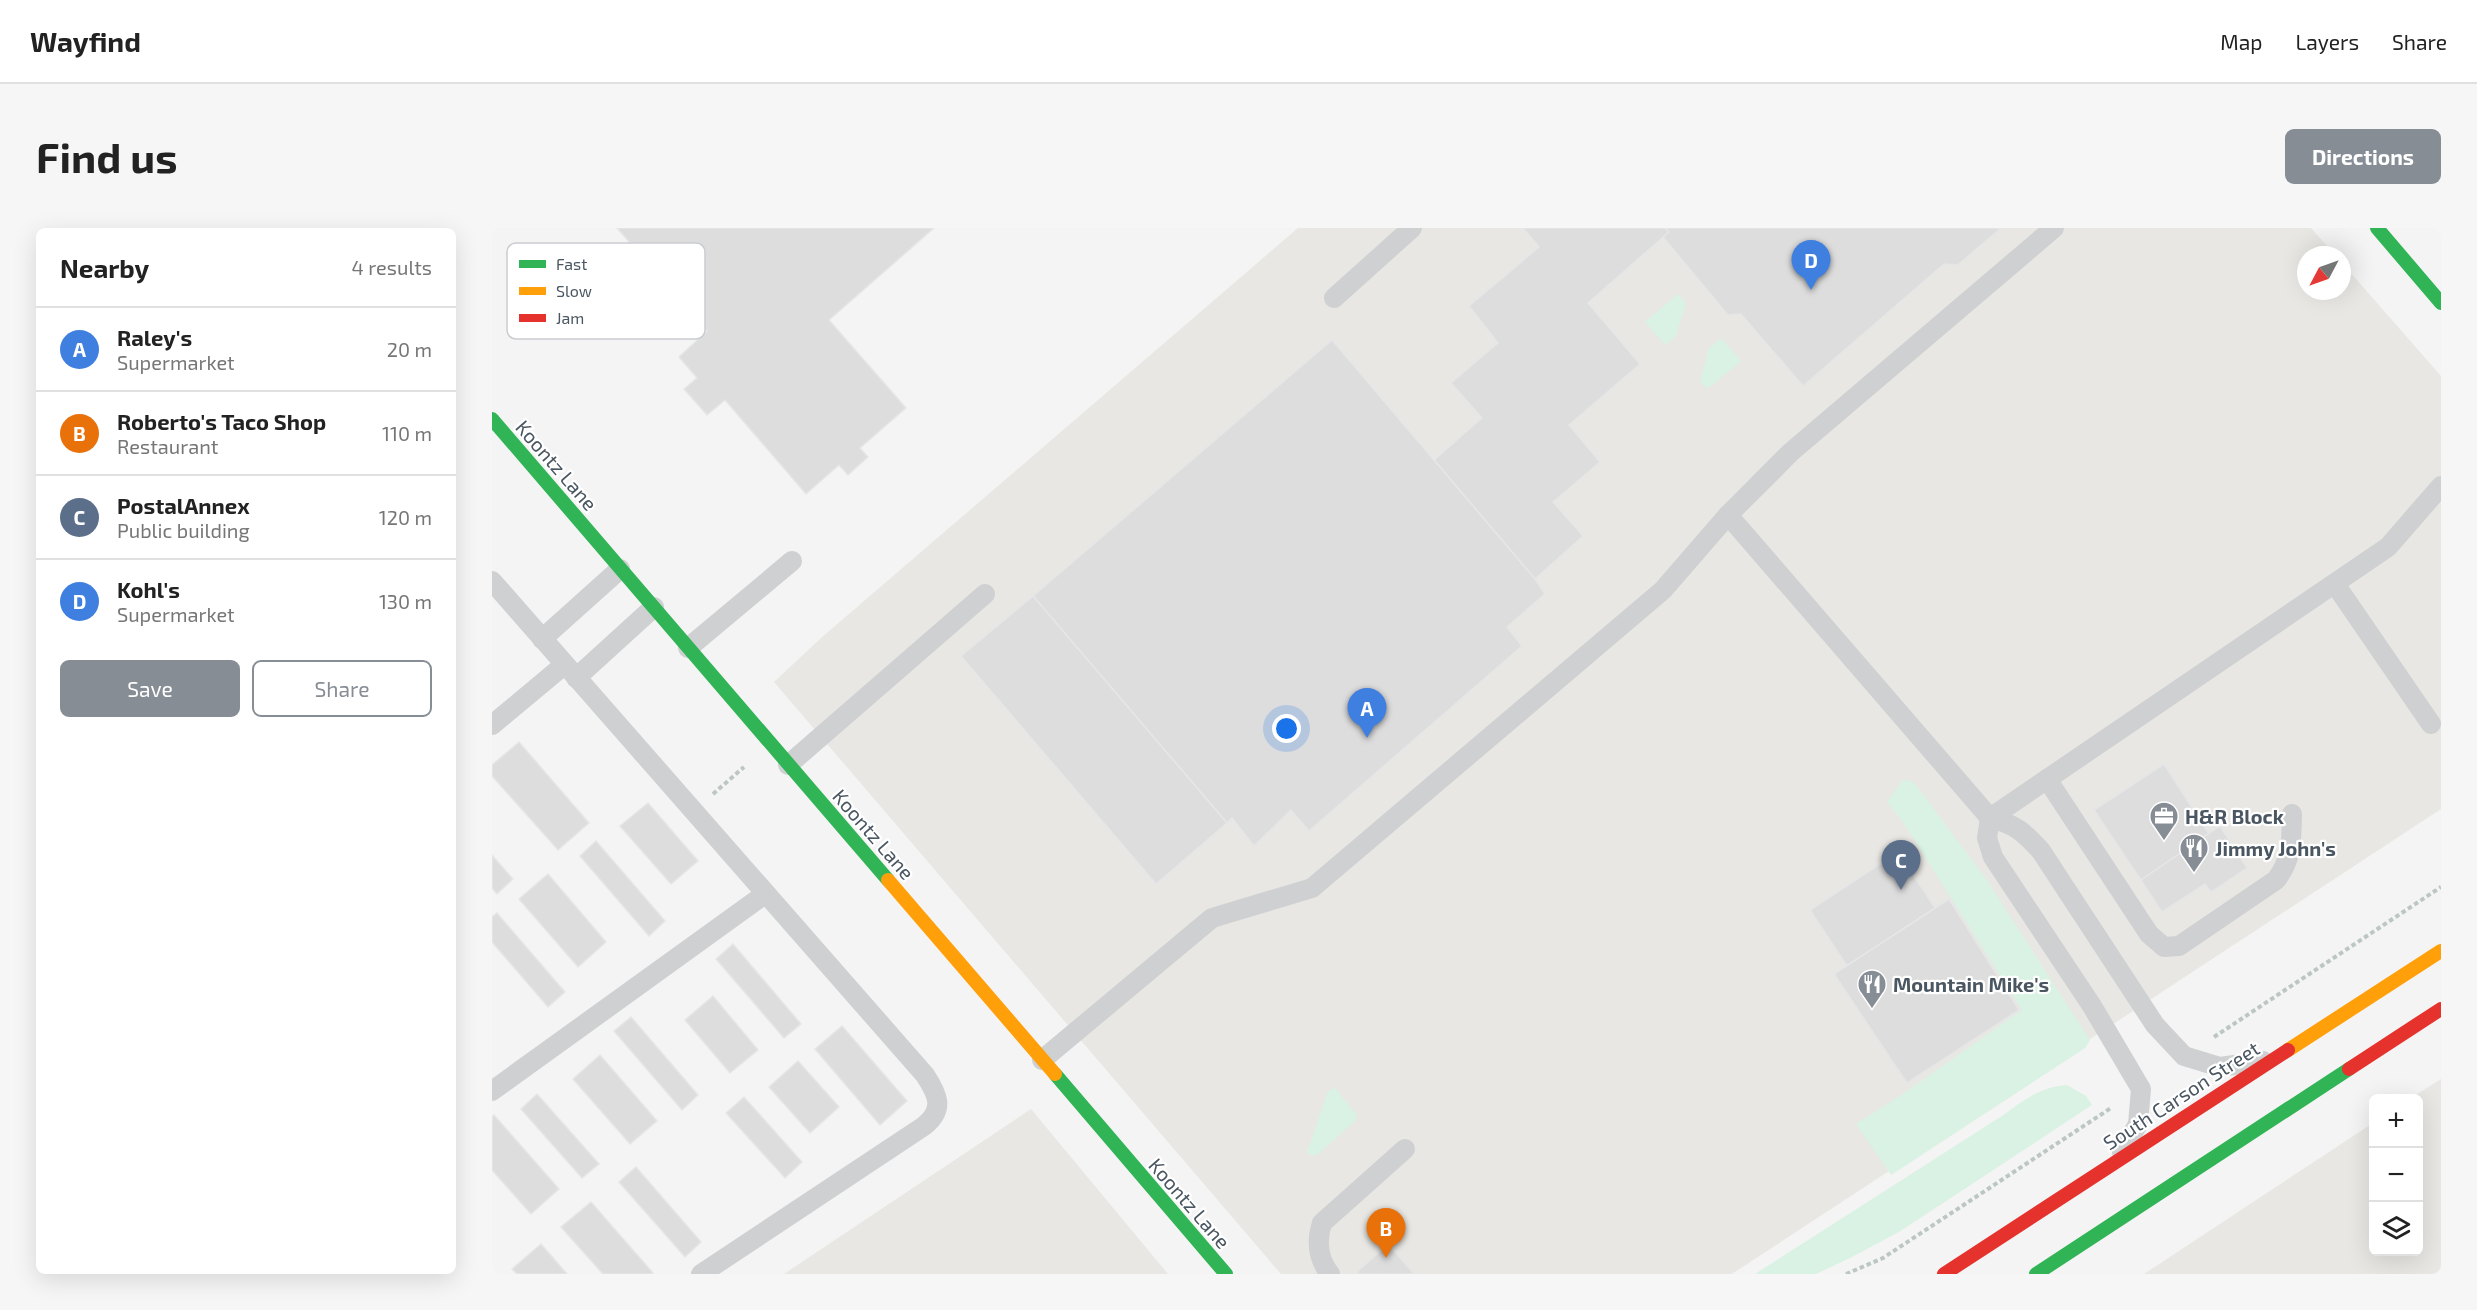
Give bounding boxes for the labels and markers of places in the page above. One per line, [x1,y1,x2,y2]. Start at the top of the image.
pin: D [1792,241,1830,290]
pin: A [1348,688,1386,738]
office icon: H&R Block [2148,800,2180,842]
place label: H&R Block [2185,804,2285,828]
restaurant icon: Jimmy John's [2178,832,2210,874]
place label: Jimmy John's [2215,836,2336,861]
pin: C [1882,840,1920,890]
restaurant icon: Mountain Mike's [1856,968,1888,1010]
place label: Mountain Mike's [1893,972,2049,996]
pin: B [1366,1208,1406,1258]

